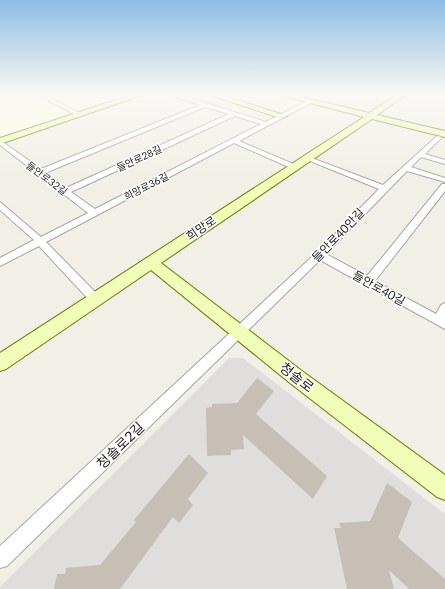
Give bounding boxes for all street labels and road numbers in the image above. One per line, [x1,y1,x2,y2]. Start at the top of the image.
street label: 들안로28길 [115,142,163,174]
street label: 들안로32길 [24,159,70,197]
street label: 희망로36길 [122,170,170,202]
street label: 들안로40안길 [309,205,367,265]
street label: 희망로 [183,213,219,243]
street label: 들안로40길 [350,267,408,309]
street label: 청솔로 [277,358,318,396]
street label: 청솔로2길 [93,418,147,472]

